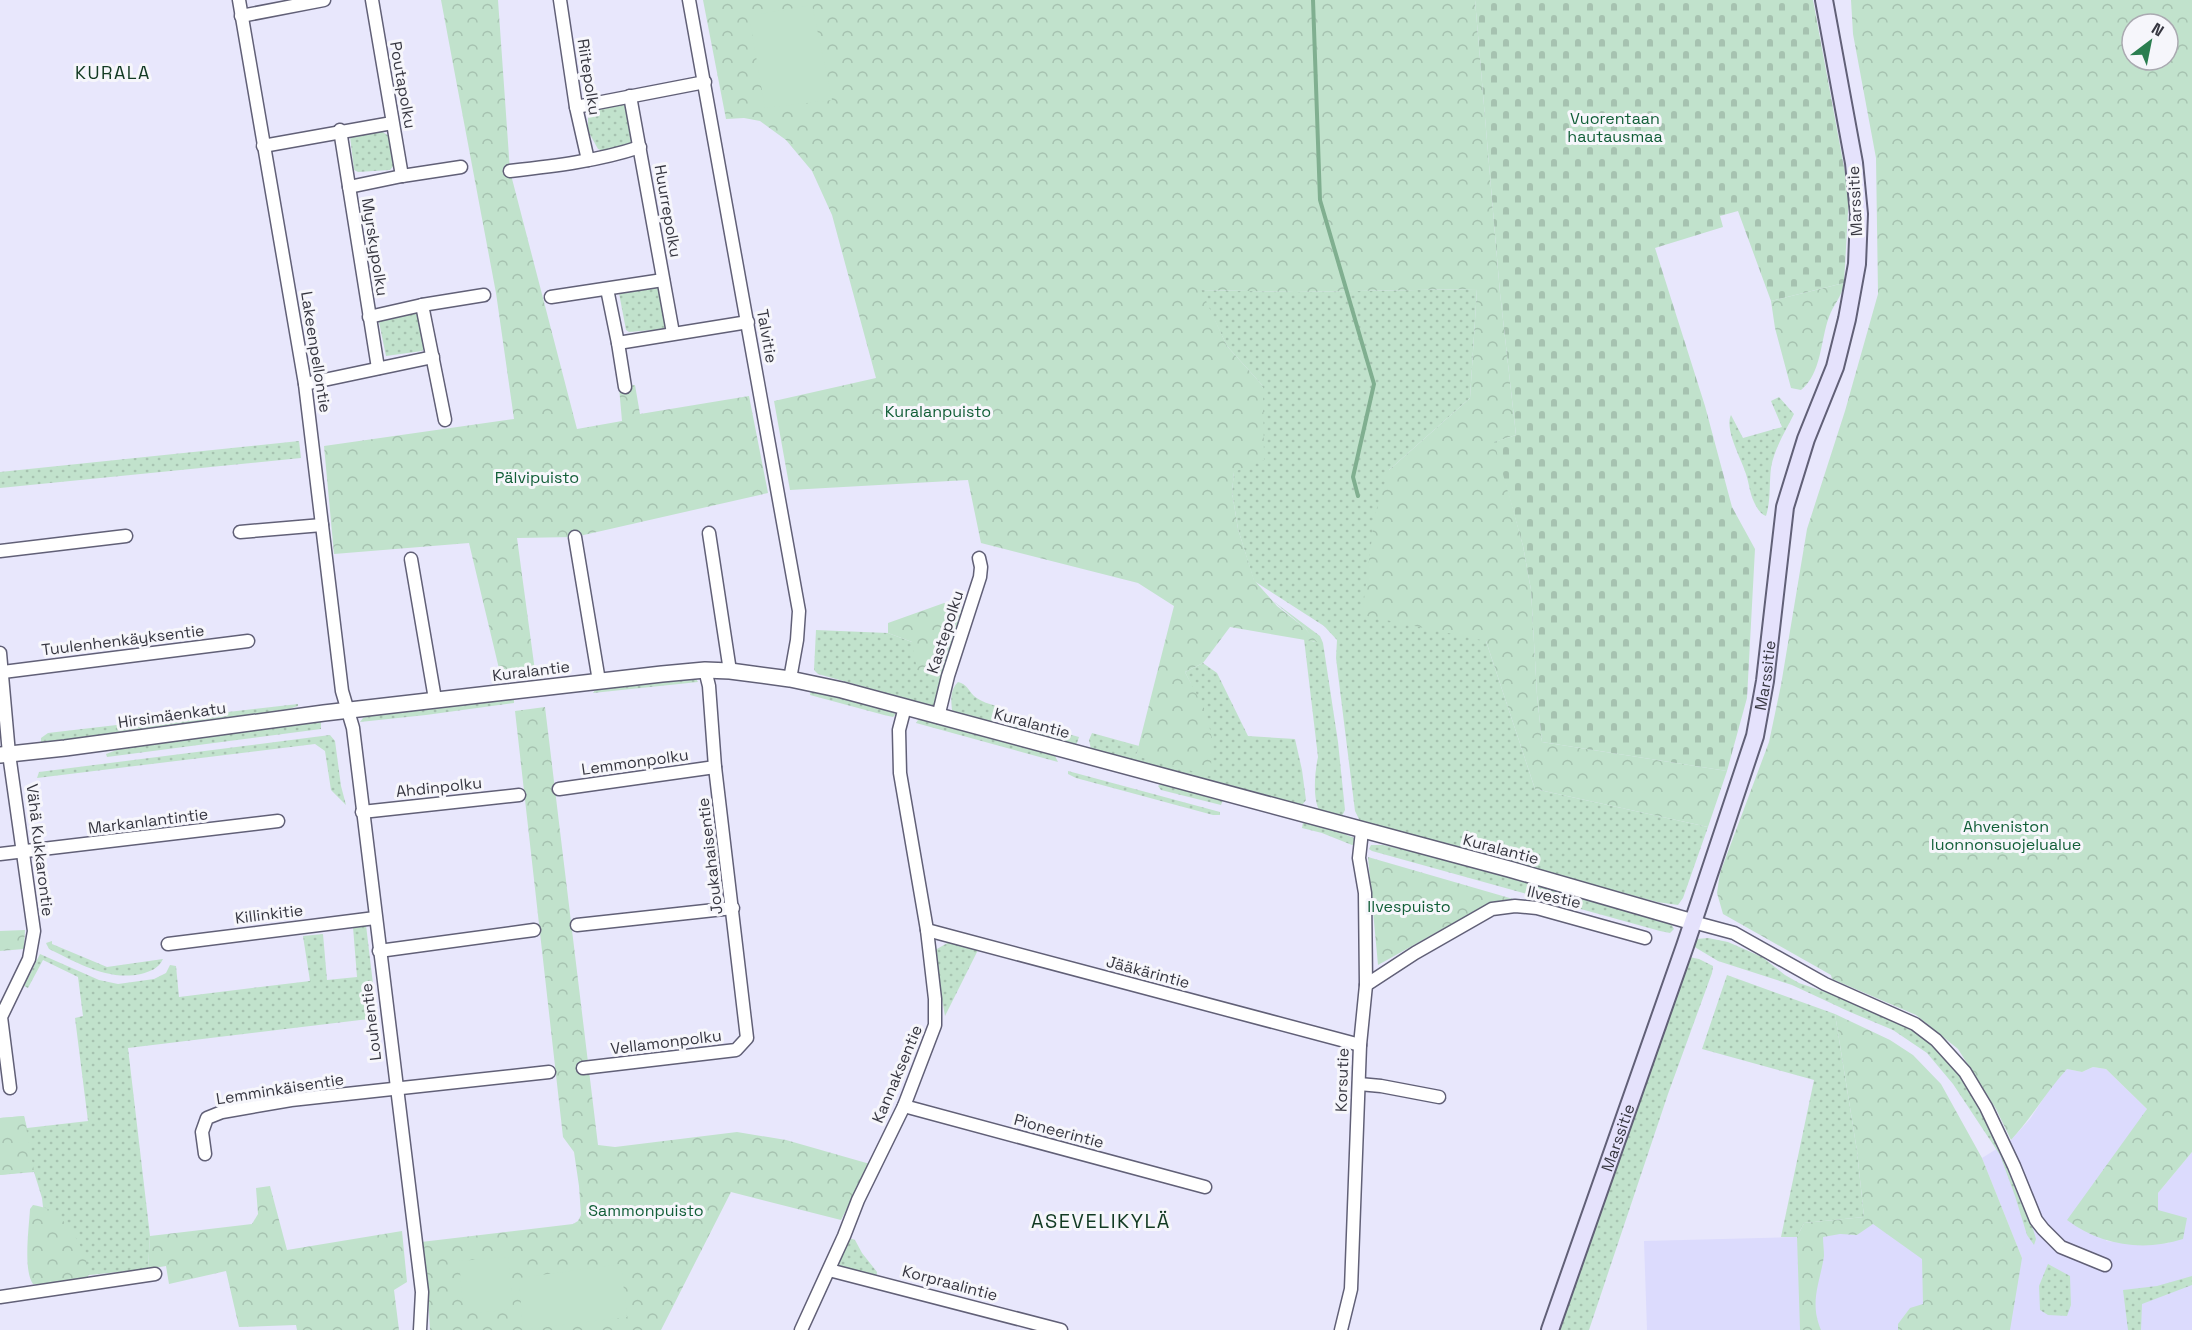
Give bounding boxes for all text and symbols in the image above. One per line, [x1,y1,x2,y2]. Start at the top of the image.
north arrow [2120,12,2180,72]
text: N [2148,18,2168,41]
street label: Riitepolku [573,37,605,117]
street label: Poutapolku [385,40,421,130]
district label: KURALA [75,61,151,84]
park label: Vuorentaan hautausmaa [1567,108,1663,147]
street label: Huurrepolku [650,163,686,259]
street label: Marssitie [1843,165,1867,237]
street label: Myrskypolku [357,197,393,297]
street label: Lakeenpellontie [296,290,336,414]
street label: Talvitie [752,307,782,365]
park label: Kuralanpuisto [885,401,991,422]
park label: Pälvipuisto [495,467,579,488]
street label: Kastepolku [922,588,968,676]
street label: Tuulenhenkäyksentie [40,620,206,660]
street label: Marssitie [1749,639,1780,712]
street label: Kuralantie [491,656,571,686]
street label: Hirsimäenkatu [117,697,227,733]
street label: Kuralantie [992,703,1072,743]
street label: Lemmonpolku [580,744,690,780]
street label: Ahdinpolku [395,772,483,802]
street label: Vähä Kukkarontie [21,783,59,917]
street label: Joukahaisentie [692,796,728,916]
street label: Markanlantintie [87,803,209,839]
park label: Ahveniston luonnonsuojelualue [1931,816,2081,855]
street label: Kuralantie [1461,829,1541,869]
street label: Ilvestie [1525,881,1583,913]
park label: Ilvespuisto [1367,896,1451,917]
street label: Killinkitie [234,899,304,929]
street label: Jääkärintie [1104,951,1192,993]
street label: Louhentie [356,982,386,1062]
street label: Kannaksentie [867,1022,927,1126]
street label: Vellamonpolku [609,1025,723,1059]
street label: Korsutie [1330,1048,1354,1112]
street label: Lemminkäisentie [215,1069,345,1109]
street label: Marssitie [1596,1101,1639,1174]
street label: Pioneerintie [1012,1109,1106,1153]
park label: Sammonpuisto [588,1200,704,1221]
district label: ASEVELIKYLÄ [1031,1208,1171,1234]
street label: Korpraalintie [900,1260,1000,1306]

